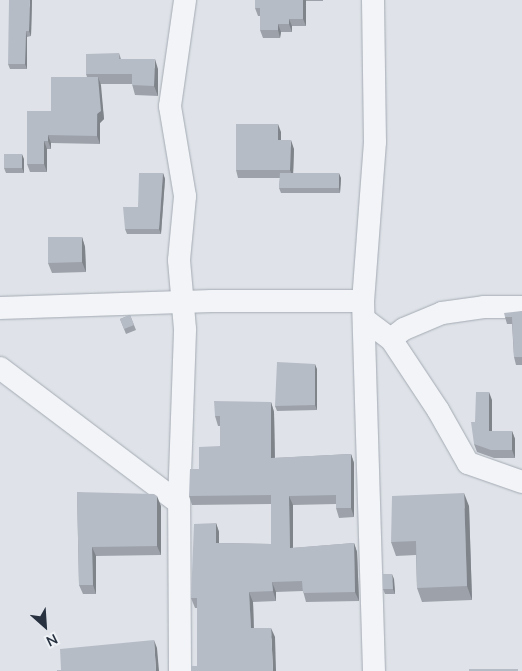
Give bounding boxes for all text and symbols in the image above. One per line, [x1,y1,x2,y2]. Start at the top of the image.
north arrow [20,601,70,651]
text: N [43,629,61,651]

